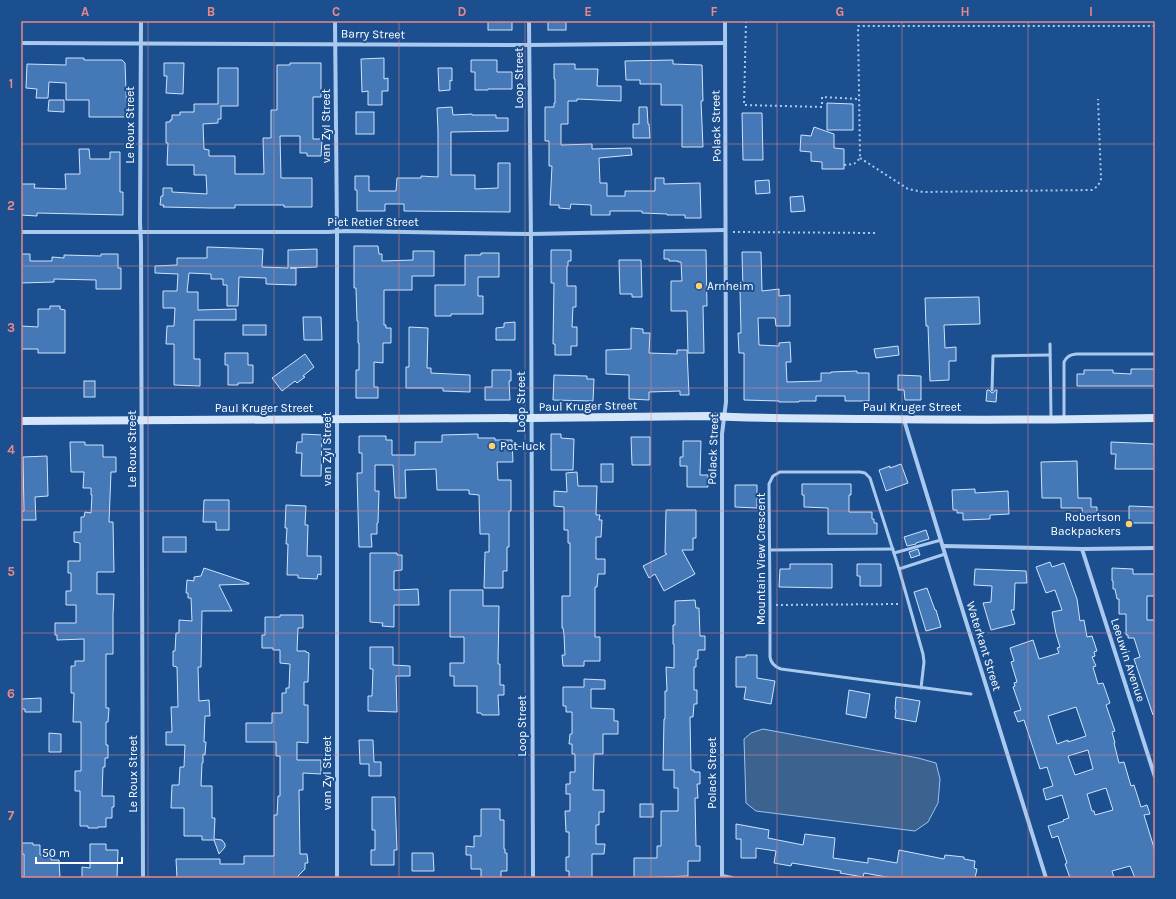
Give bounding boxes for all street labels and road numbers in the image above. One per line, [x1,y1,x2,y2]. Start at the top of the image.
street label: Barry Street [341,26,406,42]
street label: Loop Street [512,47,526,109]
street label: Le Roux Street [123,86,137,164]
street label: van Zyl Street [319,88,333,163]
street label: Polack Street [708,89,724,162]
street label: Piet Retief Street [327,215,419,229]
street label: Loop Street [514,371,528,433]
street label: Paul Kruger Street [539,398,638,414]
street label: Paul Kruger Street [863,400,962,414]
street label: Paul Kruger Street [215,401,314,415]
street label: Le Roux Street [125,410,139,488]
street label: van Zyl Street [320,411,334,486]
street label: Polack Street [705,412,721,485]
street label: Mountain View Crescent [754,492,768,625]
street label: Waterkant Street [964,600,1004,693]
street label: Leeuwin Avenue [1108,616,1148,704]
street label: Loop Street [515,695,529,757]
street label: Le Roux Street [126,735,140,813]
street label: van Zyl Street [320,735,334,810]
street label: Polack Street [705,737,719,809]

